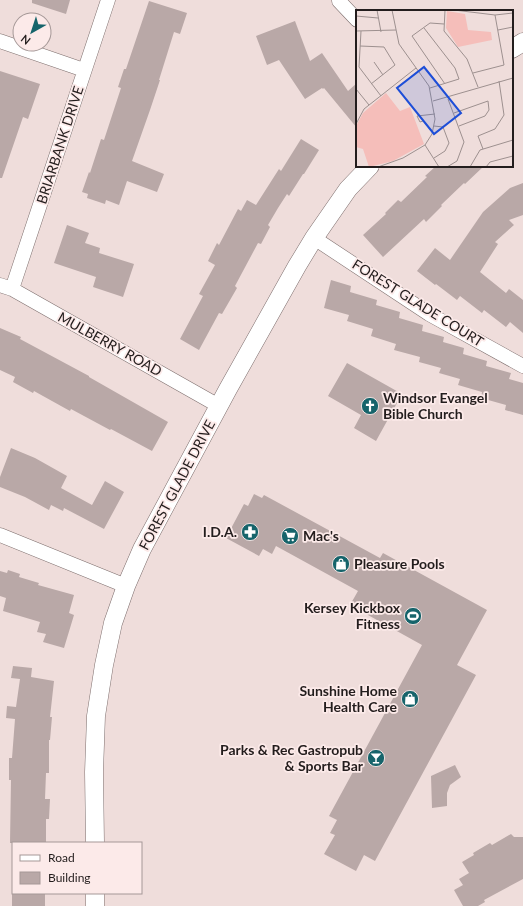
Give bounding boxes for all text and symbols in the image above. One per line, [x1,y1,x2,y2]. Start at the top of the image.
inset map [356,10,513,167]
north arrow [12,12,52,52]
text: N [18,32,33,48]
street label: BRIARBANK DRIVE [32,84,87,206]
street label: FOREST GLADE COURT [350,255,488,350]
street label: MULBERRY ROAD [55,308,165,379]
place label: Windsor Evangel Bible Church [383,389,488,422]
church icon: Windsor Evangel Bible Church [360,396,380,416]
street label: FOREST GLADE DRIVE [135,417,218,553]
pharmacy icon: I.D.A. [240,522,260,542]
place label: I.D.A. [203,523,237,540]
supermarket icon: Mac's [280,526,300,546]
place label: Mac's [303,527,339,544]
shop icon: Pleasure Pools [331,554,351,574]
place label: Pleasure Pools [354,555,445,572]
place label: Kersey Kickbox Fitness [304,599,401,632]
sports icon: Kersey Kickbox Fitness [403,606,423,626]
place label: Sunshine Home Health Care [299,682,398,715]
shop icon: Sunshine Home Health Care [400,689,420,709]
place label: Parks & Rec Gastropub & Sports Bar [220,741,364,774]
bar icon: Parks & Rec Gastropub & Sports Bar [366,748,386,768]
legend [12,842,142,894]
text: Road [48,850,75,865]
text: Building [48,870,91,885]

